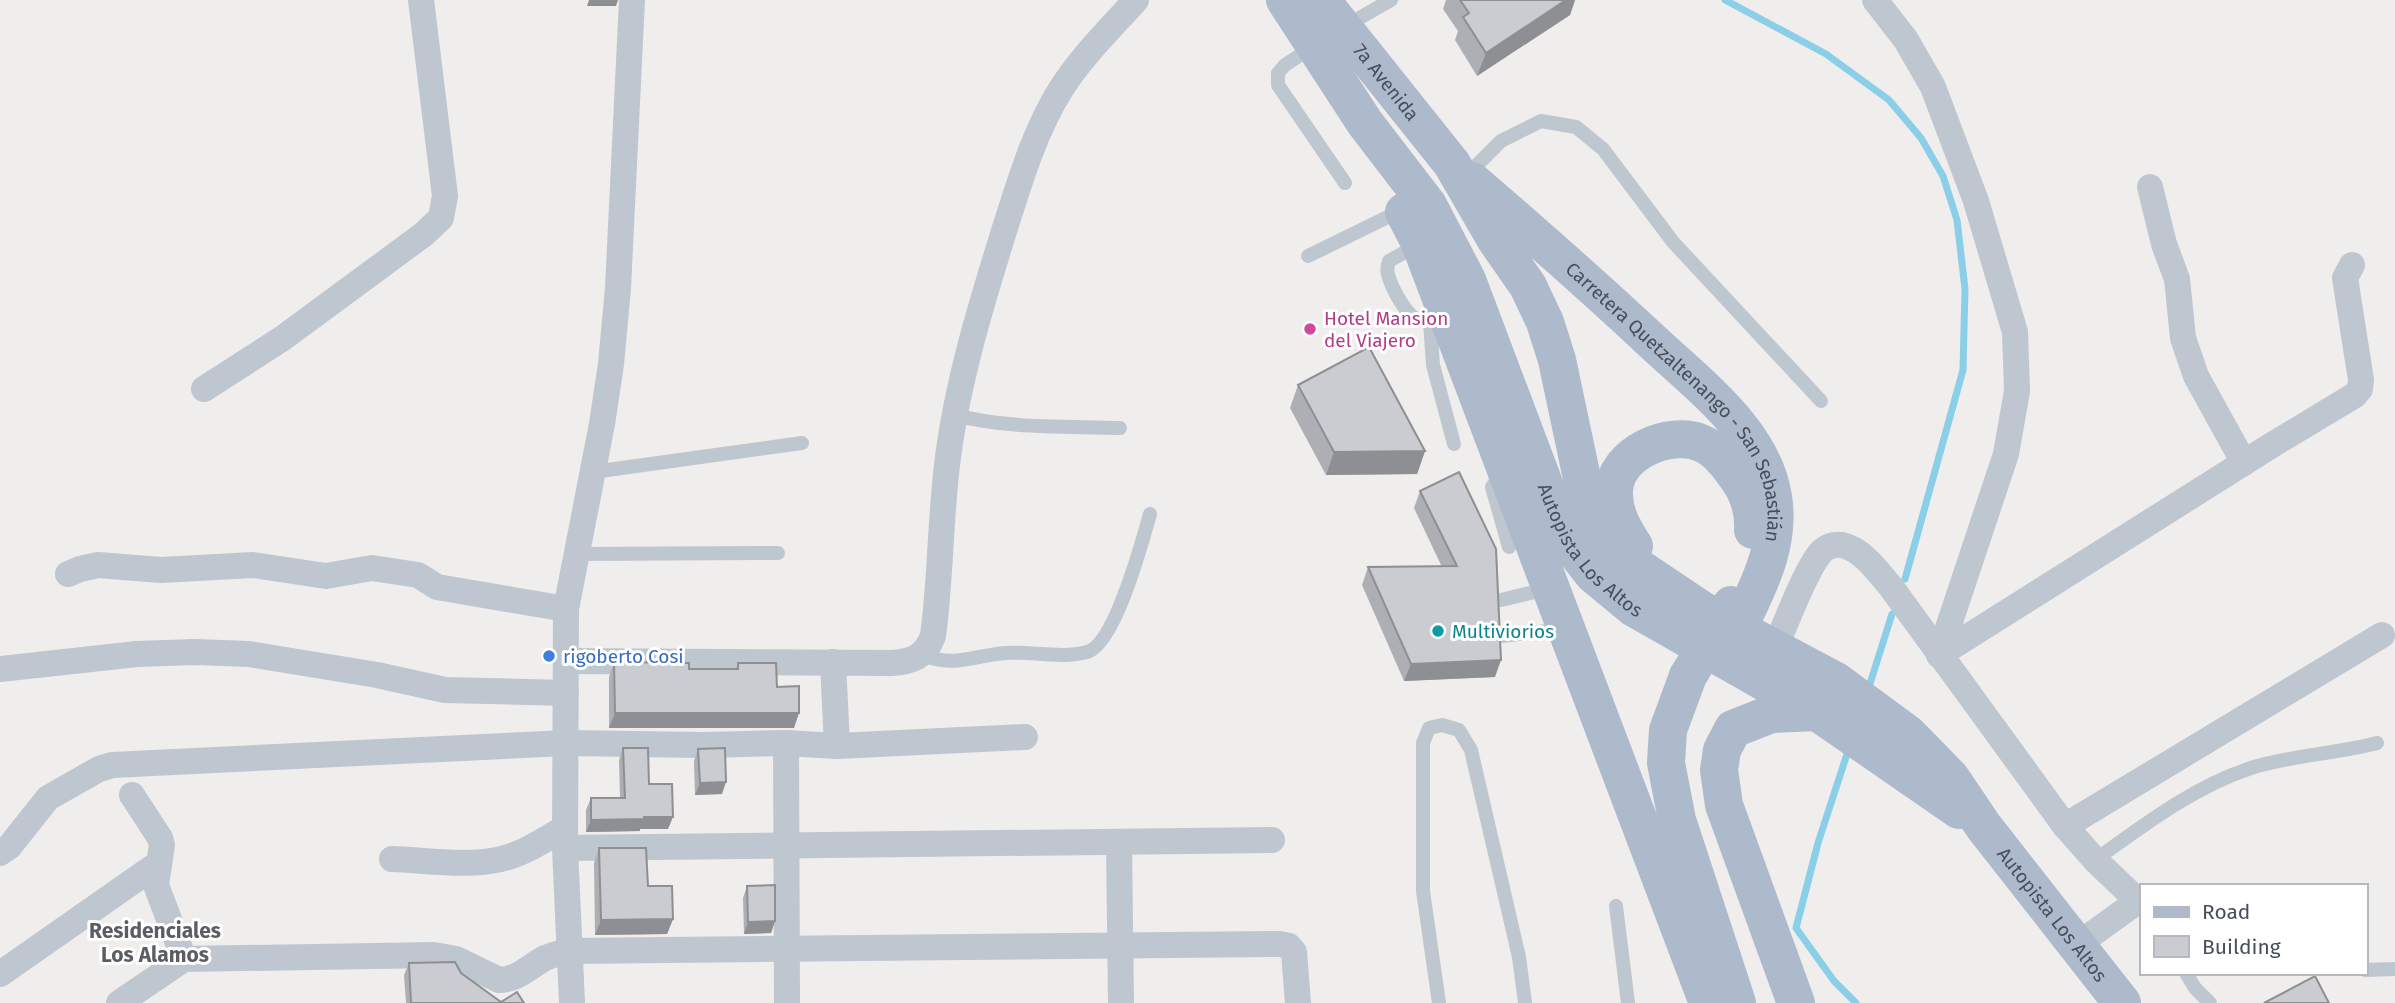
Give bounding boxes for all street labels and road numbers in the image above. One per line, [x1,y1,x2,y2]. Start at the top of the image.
street label: 7a Avenida [1348,39,1424,125]
street label: Carretera Quetzaltenango - San Sebastián [1561,257,1786,544]
street label: Autopista Los Altos [1533,480,1646,622]
street label: Autopista Los Altos [1992,843,2112,987]

